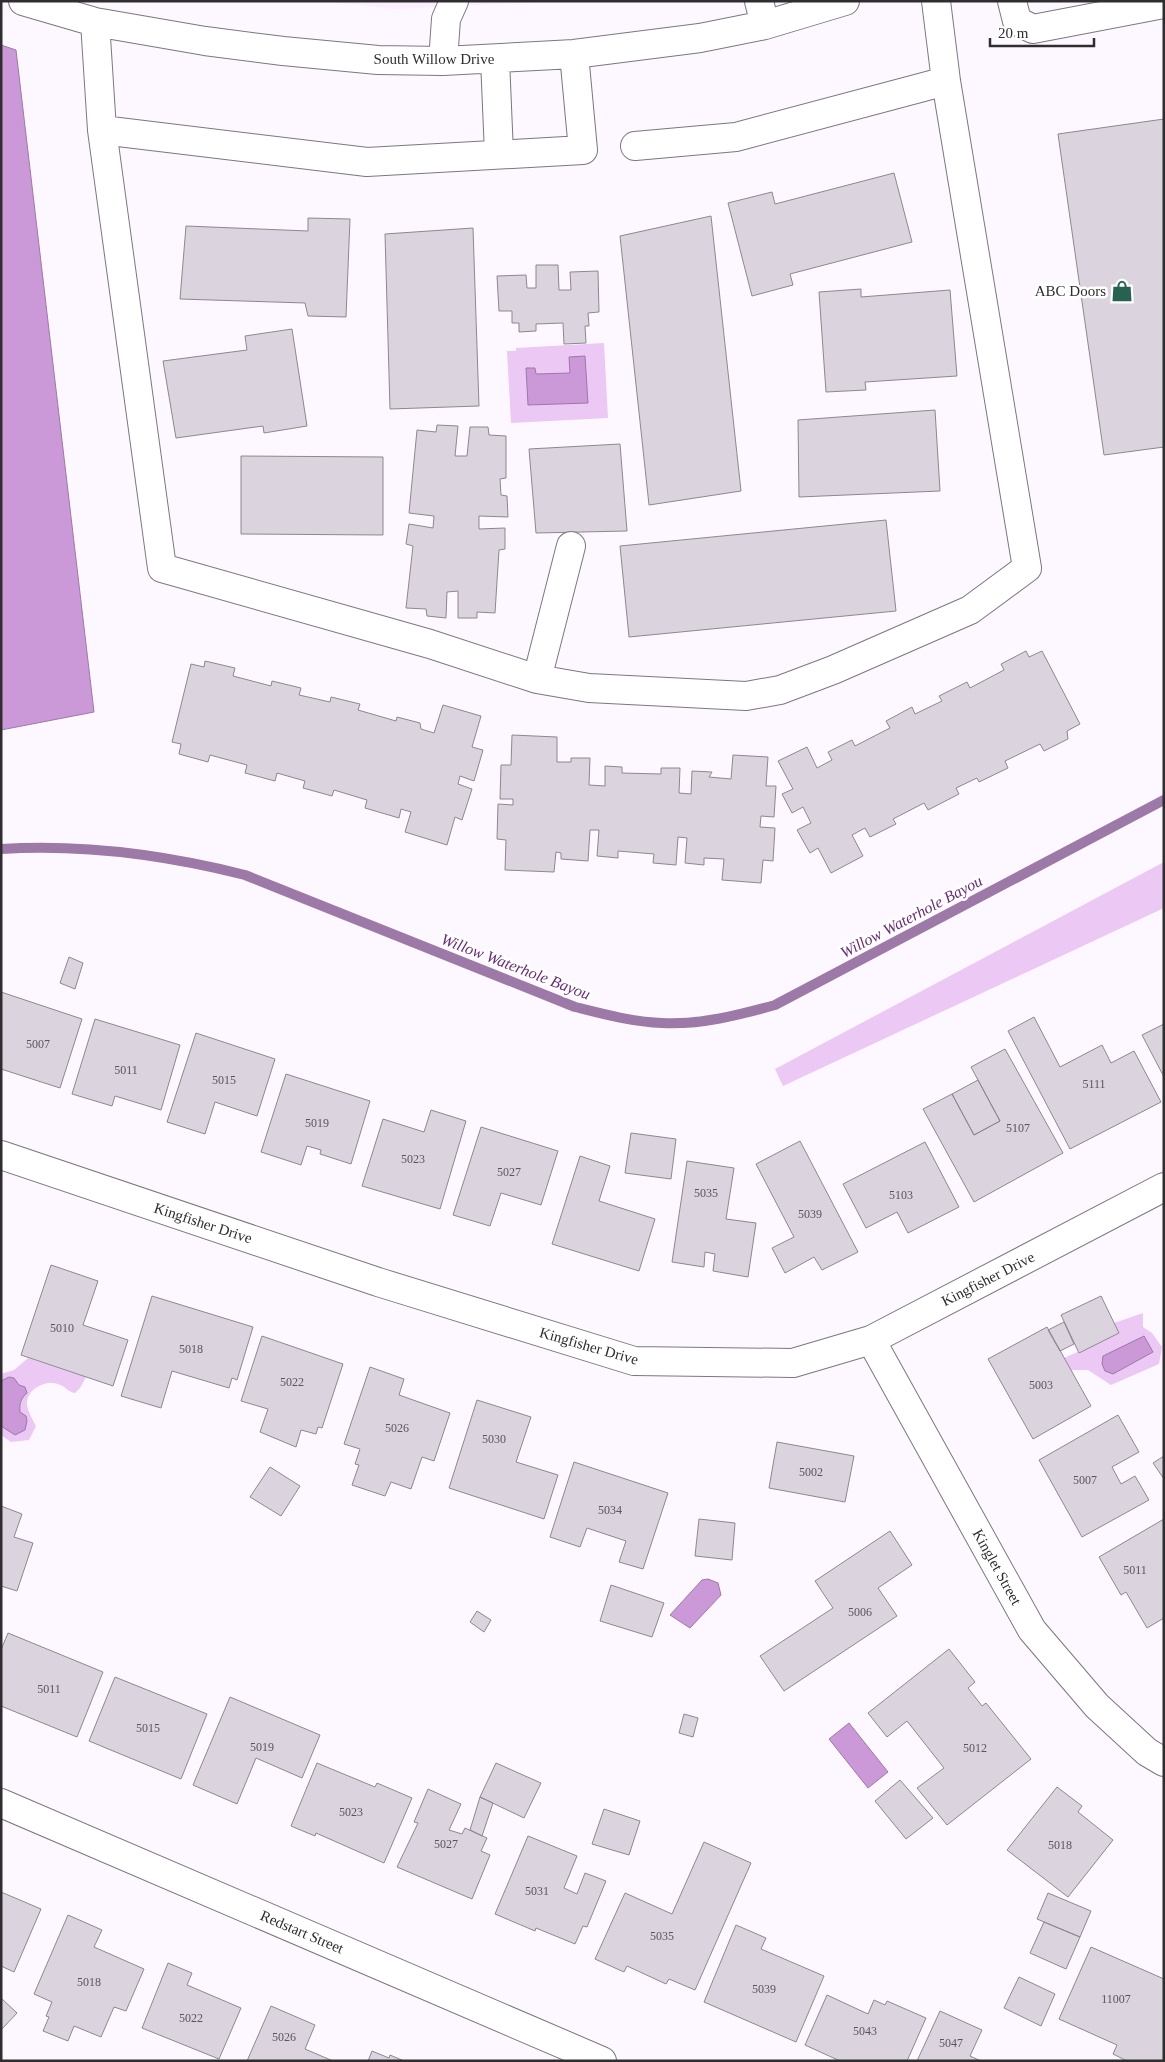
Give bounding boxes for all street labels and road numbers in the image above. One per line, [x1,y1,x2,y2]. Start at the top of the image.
street label: South Willow Drive [374,51,495,67]
street label: Kingfisher Drive [152,1200,254,1246]
street label: Kingfisher Drive [939,1249,1037,1309]
street label: Kingfisher Drive [538,1324,641,1368]
street label: Kinglet Street [970,1527,1025,1608]
street label: Redstart Street [258,1907,347,1957]

